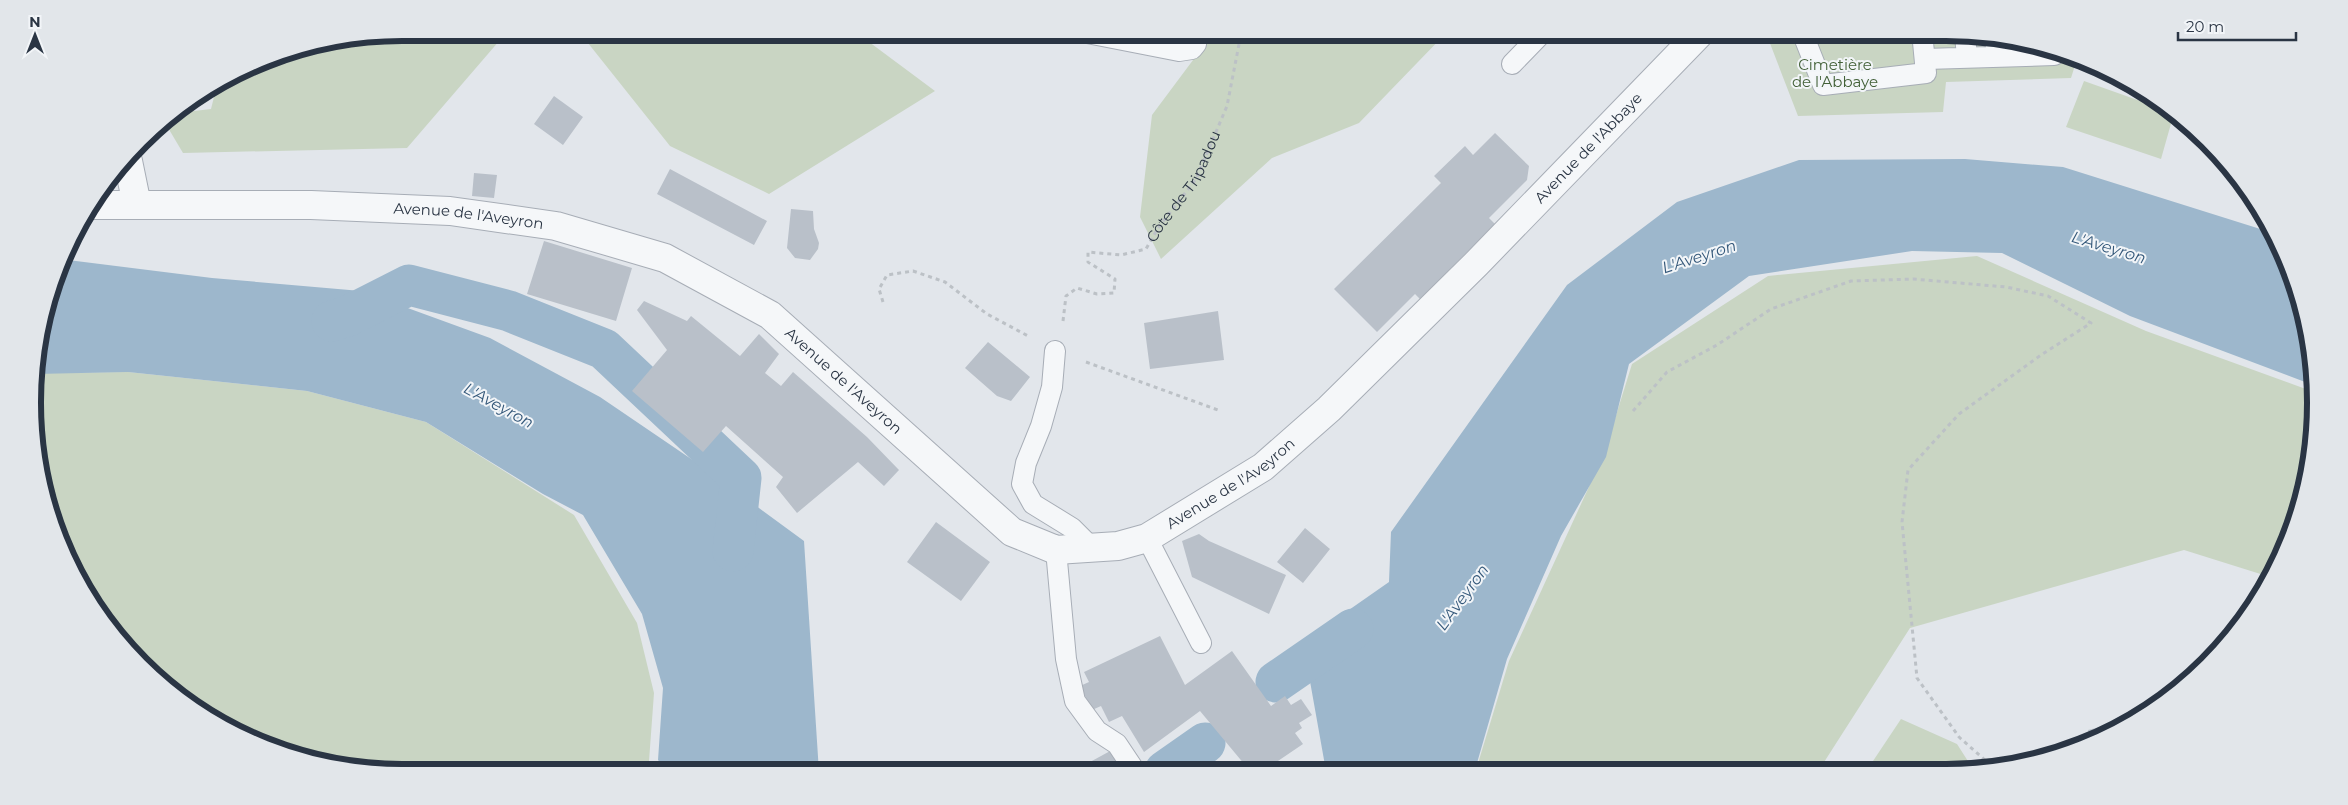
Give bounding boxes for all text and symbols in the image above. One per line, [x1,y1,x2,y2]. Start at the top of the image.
north arrow [10,10,60,60]
scale bar [2178,10,2296,42]
text: N [29,13,41,31]
text: 20 m [2186,17,2224,36]
park label: Cimetière de l'Abbaye [1792,55,1878,91]
street label: Avenue de l'Abbaye [1530,88,1646,207]
street label: Côte de Tripadou [1142,128,1224,246]
street label: Avenue de l'Aveyron [393,199,545,233]
water label: L'Aveyron [2069,227,2148,268]
water label: L'Aveyron [1660,236,1739,277]
street label: Avenue de l'Aveyron [781,323,906,438]
water label: L'Aveyron [461,379,537,432]
street label: Avenue de l'Aveyron [1163,433,1299,533]
water label: L'Aveyron [1432,561,1493,634]

